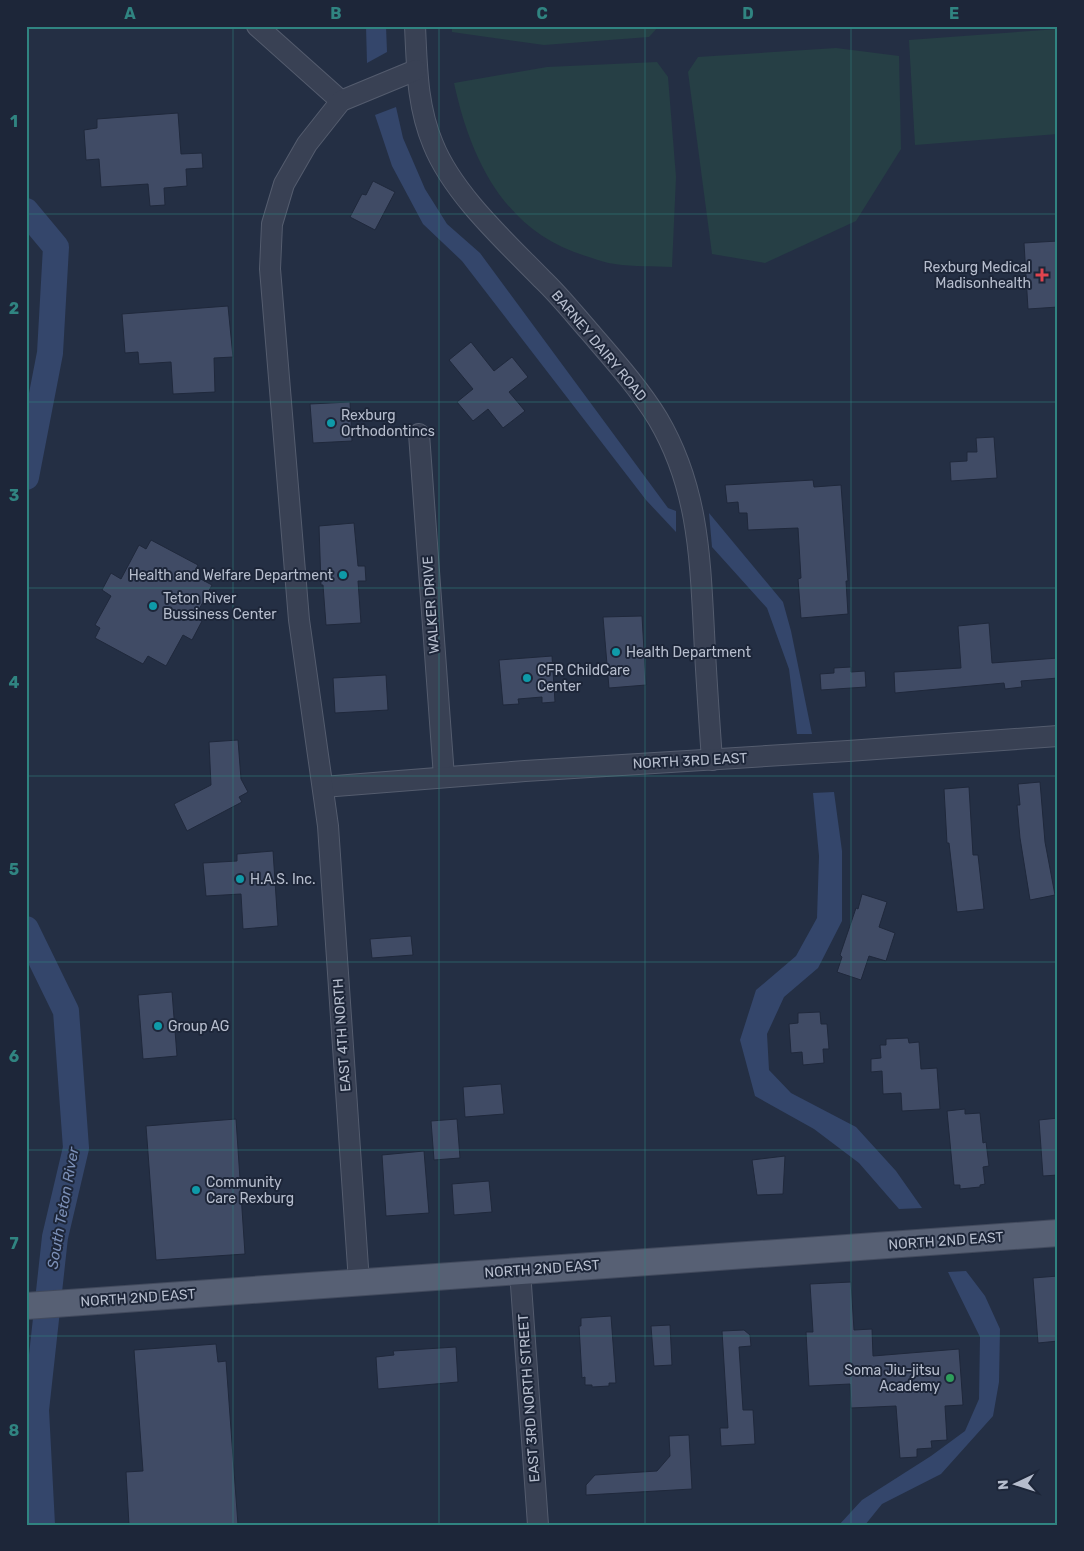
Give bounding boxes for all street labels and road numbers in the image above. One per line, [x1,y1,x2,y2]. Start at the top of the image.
street label: BARNEY DAIRY ROAD [548,287,650,405]
street label: WALKER DRIVE [419,556,443,654]
street label: NORTH 3RD EAST [632,750,748,772]
street label: EAST 4TH NORTH [330,978,354,1092]
street label: NORTH 2ND EAST [888,1229,1004,1253]
street label: NORTH 2ND EAST [484,1257,600,1281]
street label: NORTH 2ND EAST [80,1286,196,1310]
street label: EAST 3RD NORTH STREET [515,1313,543,1483]

